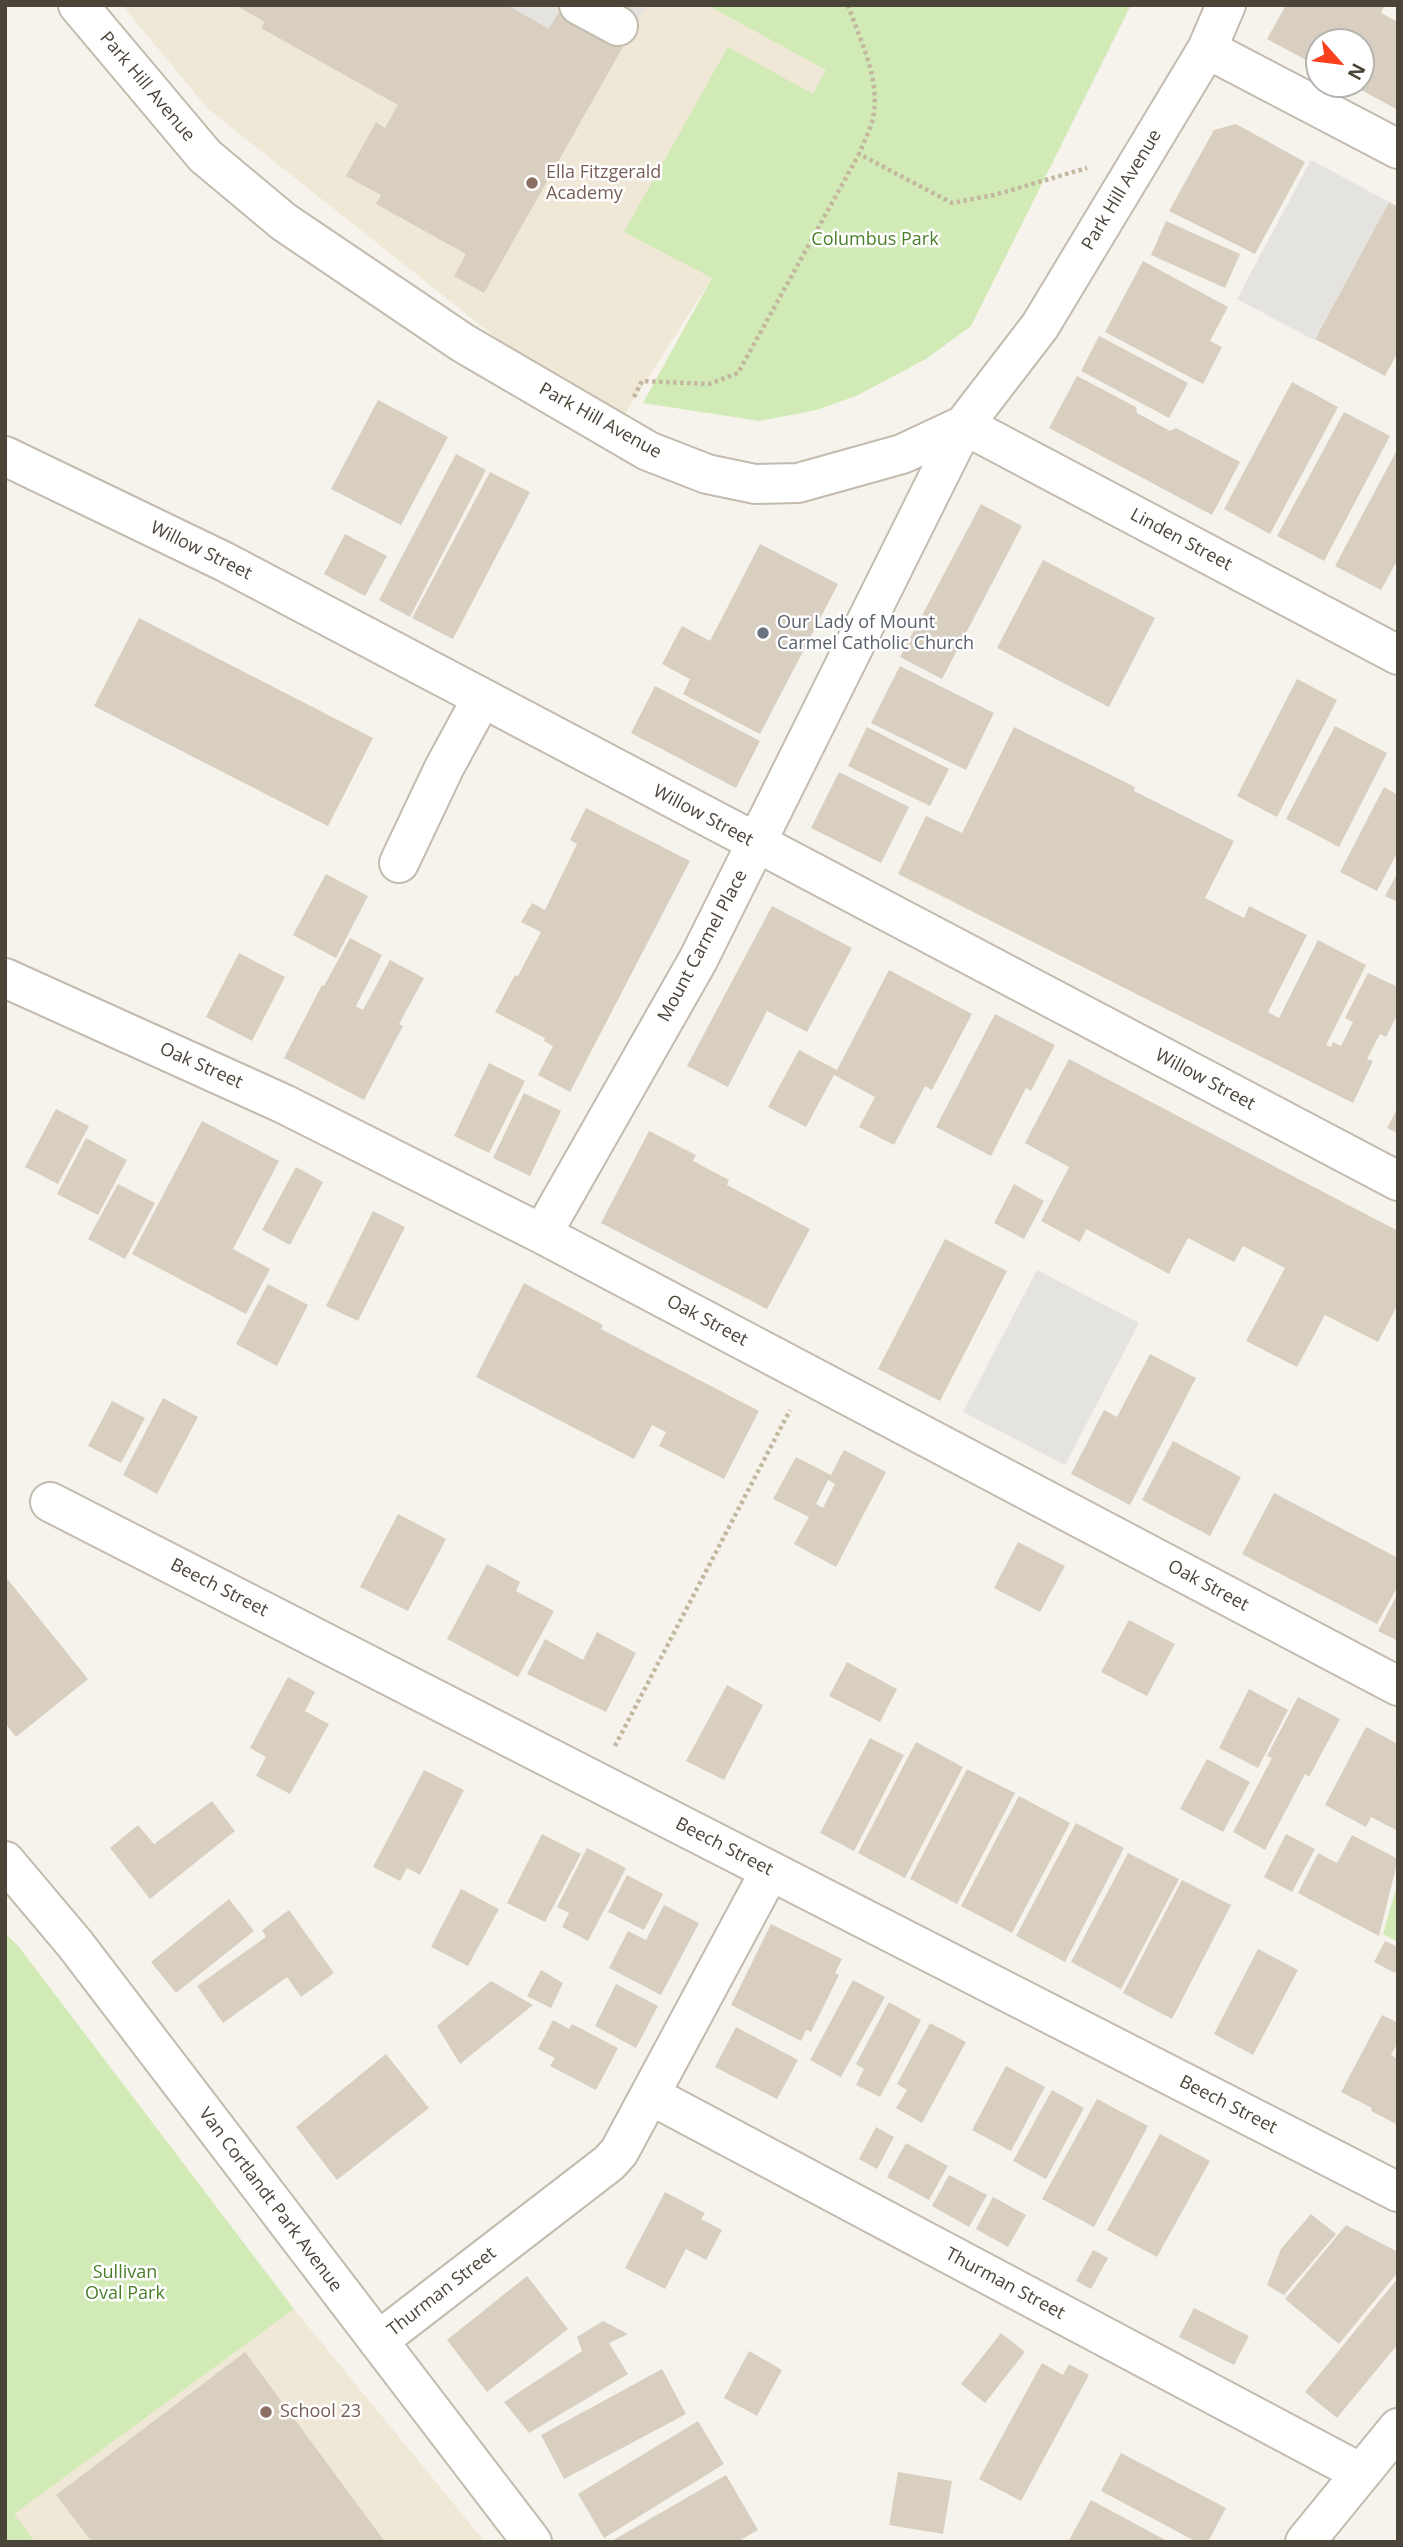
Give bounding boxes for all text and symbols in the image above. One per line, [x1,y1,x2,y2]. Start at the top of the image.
street label: Park Hill Avenue [95,28,199,146]
north arrow [1305,28,1375,98]
text: N [1342,59,1372,85]
street label: Park Hill Avenue [1078,126,1166,254]
place label: Ella Fitzgerald Academy [546,162,661,204]
marker: Ella Fitzgerald Academy [524,175,540,191]
park label: Columbus Park [811,229,939,251]
street label: Park Hill Avenue [535,378,665,464]
street label: Linden Street [1126,504,1236,576]
street label: Willow Street [147,517,255,585]
place label: Our Lady of Mount Carmel Catholic Church [777,612,974,654]
marker: Our Lady of Mount Carmel Catholic Church [755,625,771,641]
street label: Willow Street [649,781,757,851]
street label: Mount Carmel Place [654,866,752,1026]
street label: Oak Street [156,1038,246,1094]
street label: Willow Street [1151,1045,1259,1115]
street label: Oak Street [663,1291,751,1351]
street label: Beech Street [167,1554,271,1622]
street label: Oak Street [1164,1556,1252,1616]
street label: Beech Street [672,1813,776,1881]
street label: Beech Street [1176,2071,1280,2139]
street label: Van Cortlandt Park Avenue [194,2104,346,2296]
street label: Thurman Street [383,2243,501,2341]
street label: Thurman Street [942,2243,1068,2325]
park label: Sullivan Oval Park [85,2262,165,2304]
place label: School 23 [280,2401,361,2423]
marker: School 23 [258,2404,274,2420]

